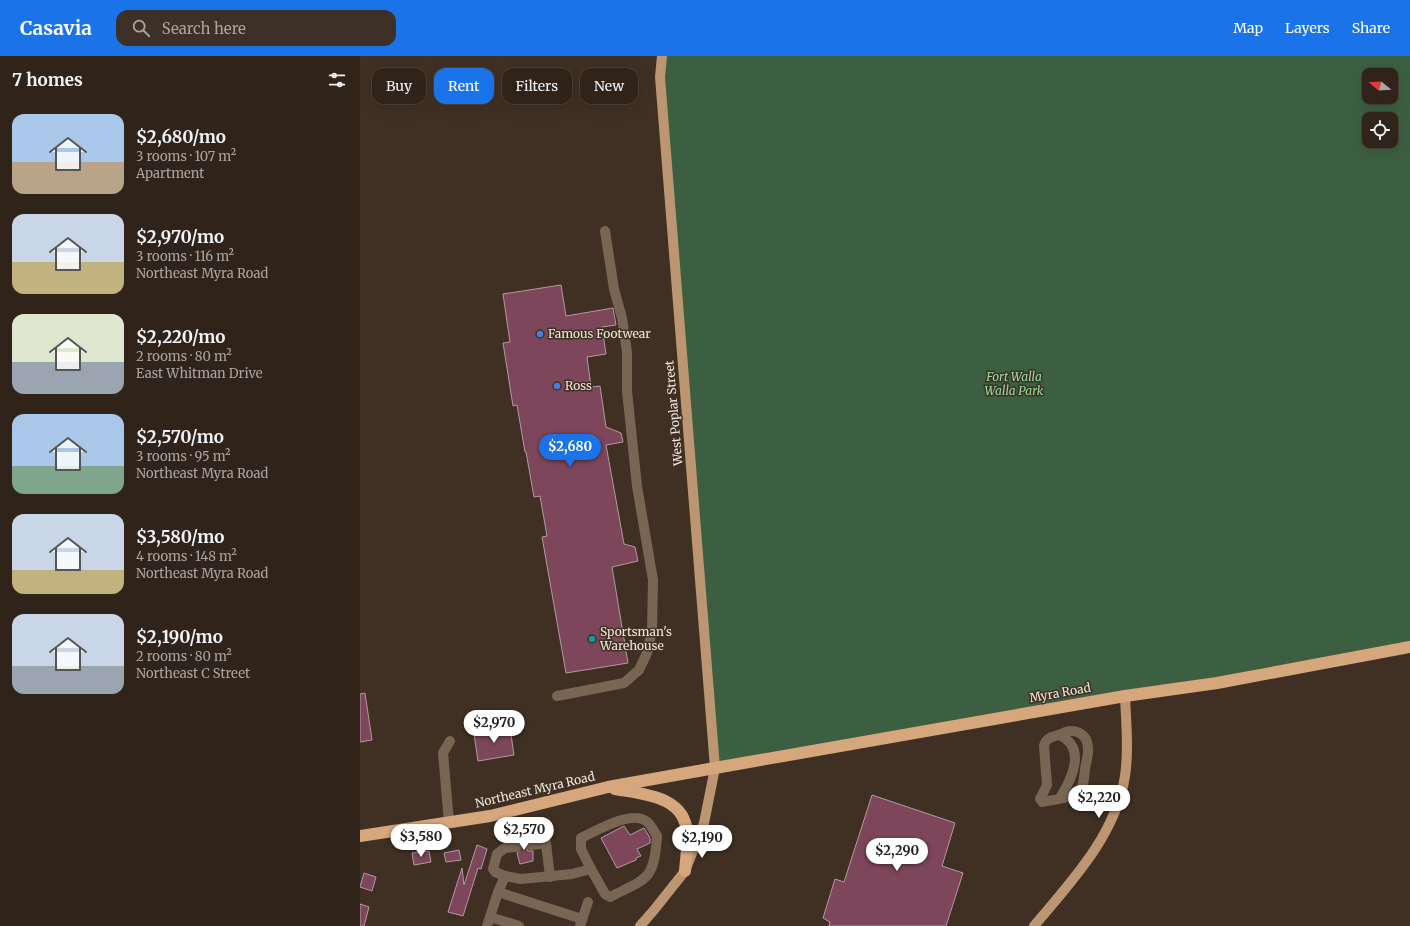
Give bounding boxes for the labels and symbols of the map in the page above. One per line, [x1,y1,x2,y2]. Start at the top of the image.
north arrow [1362,68,1398,104]
place label: Famous Footwear [548,326,651,341]
marker: Famous Footwear [535,329,545,339]
street label: West Poplar Street [661,359,686,467]
park label: Fort Walla Walla Park [985,369,1044,398]
place label: Ross [565,378,592,393]
marker: Ross [552,381,562,391]
pin: $2,680 [537,434,603,468]
place label: Sportsman's Warehouse [599,624,672,653]
marker: Sportsman's Warehouse [587,634,597,644]
street label: Myra Road [1028,680,1092,705]
pin: $2,970 [461,710,527,744]
street label: Northeast Myra Road [474,768,596,811]
pin: $2,220 [1066,785,1132,819]
pin: $2,570 [491,817,557,851]
pin: $3,580 [388,824,454,858]
pin: $2,190 [669,825,735,859]
pin: $2,290 [864,838,930,872]

